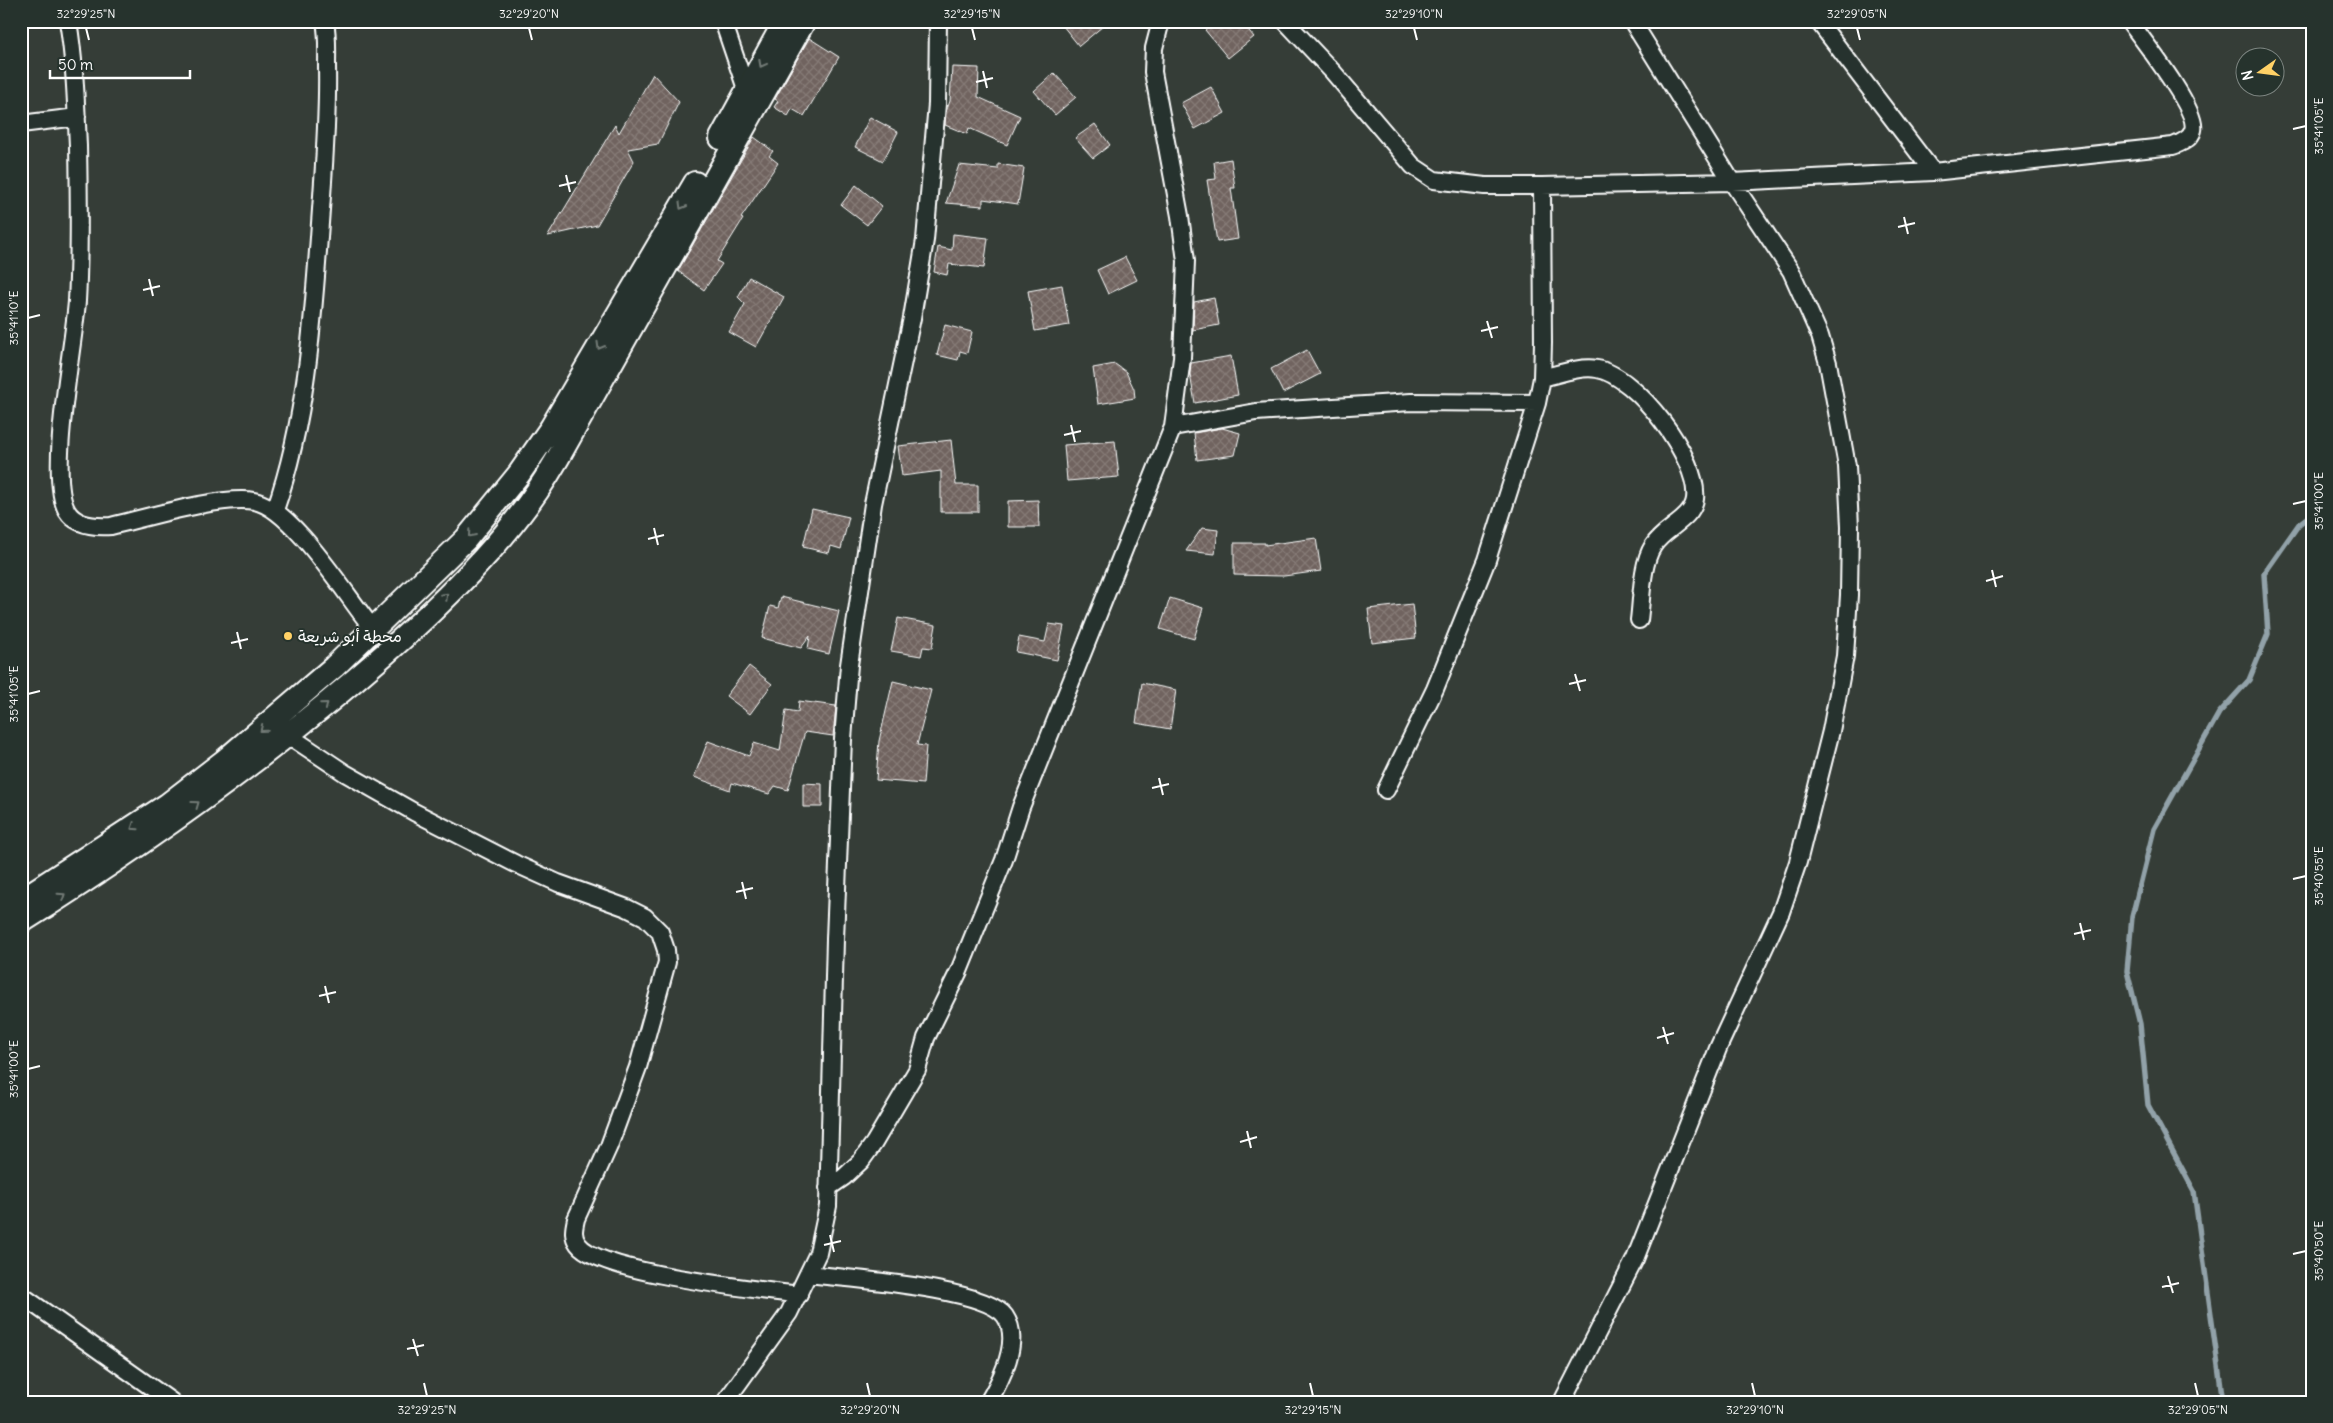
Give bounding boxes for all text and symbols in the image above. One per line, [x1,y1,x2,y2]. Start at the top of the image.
text: 32°29'25"N [56,6,116,21]
text: 32°29'20"N [499,6,559,21]
text: 32°29'15"N [943,6,1001,21]
text: 32°29'10"N [1385,6,1443,21]
text: 32°29'05"N [1827,6,1887,21]
scale bar [50,48,190,80]
north arrow [2236,48,2286,98]
text: 50 m [58,55,93,74]
one-way arrow [758,59,768,68]
text: N [2237,68,2257,82]
text: 35°41'05"E [2311,97,2326,155]
one-way arrow [679,200,689,209]
text: 35°41'10"E [6,290,21,346]
one-way arrow [596,340,606,349]
text: 35°41'00"E [2311,472,2326,530]
one-way arrow [467,528,476,537]
one-way arrow [440,593,449,602]
place label: محطة أبو شريعة [298,626,402,647]
marker: محطة أبو شريعة [282,630,294,642]
text: 35°41'05"E [6,665,21,723]
one-way arrow [319,702,328,710]
one-way arrow [260,723,269,731]
one-way arrow [190,801,200,810]
one-way arrow [130,821,140,830]
text: 35°40'55"E [2311,846,2326,906]
one-way arrow [57,893,66,902]
text: 35°41'00"E [6,1040,21,1098]
text: 35°40'50"E [2311,1221,2326,1281]
text: 32°29'25"N [397,1402,457,1417]
text: 32°29'20"N [840,1402,900,1417]
text: 32°29'15"N [1284,1402,1342,1417]
text: 32°29'10"N [1726,1402,1784,1417]
text: 32°29'05"N [2168,1402,2228,1417]

